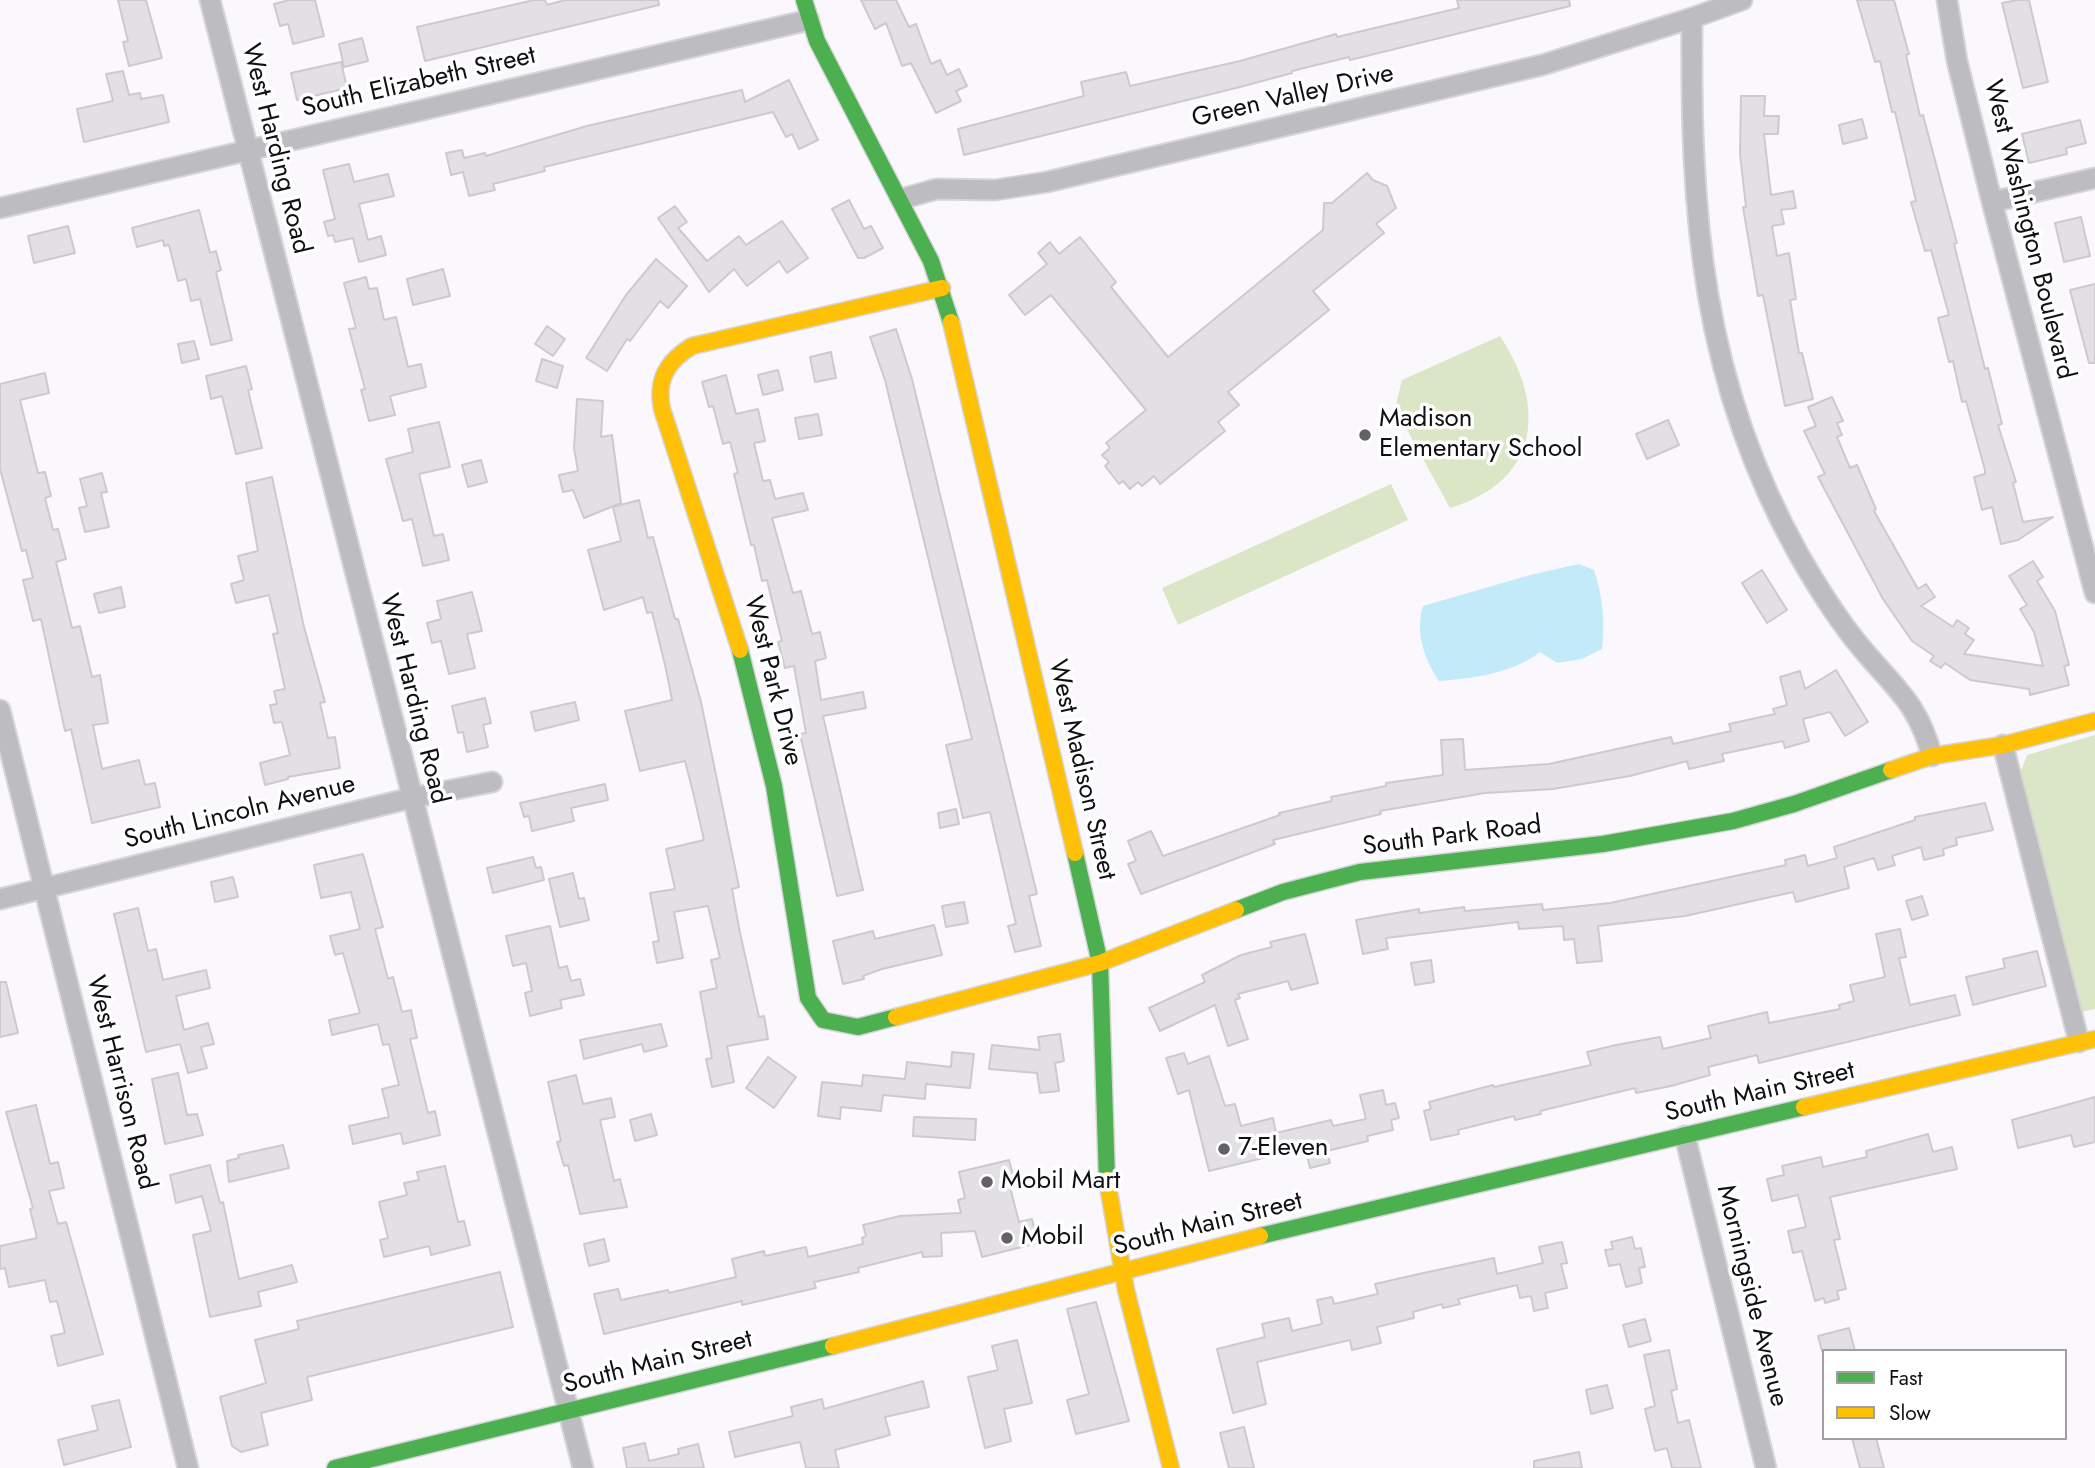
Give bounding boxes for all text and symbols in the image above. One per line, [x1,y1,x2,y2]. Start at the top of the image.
street label: West Harding Road [234,41,316,257]
street label: South Elizabeth Street [299,41,539,125]
street label: Green Valley Drive [1189,59,1397,135]
street label: West Washington Boulevard [1976,77,2080,383]
place label: Madison Elementary School [1379,404,1582,466]
marker: Madison Elementary School [1357,427,1373,443]
street label: West Harding Road [372,591,454,807]
street label: West Park Drive [736,593,808,769]
street label: West Madison Street [1041,657,1121,883]
street label: South Lincoln Avenue [121,769,359,857]
street label: South Park Road [1361,811,1543,863]
street label: West Harrison Road [78,973,162,1193]
street label: South Main Street [1662,1056,1858,1130]
place label: 7-Eleven [1238,1133,1328,1165]
marker: 7-Eleven [1216,1141,1232,1157]
place label: Mobil Mart [1001,1166,1120,1198]
marker: Mobil Mart [979,1174,995,1190]
street label: Morningside Avenue [1708,1182,1794,1410]
street label: South Main Street [1110,1186,1306,1264]
place label: Mobil [1021,1222,1084,1254]
marker: Mobil [999,1230,1015,1246]
street label: South Main Street [560,1324,756,1402]
legend [1822,1349,2067,1440]
text: Fast [1889,1363,1922,1393]
text: Slow [1889,1398,1931,1428]

